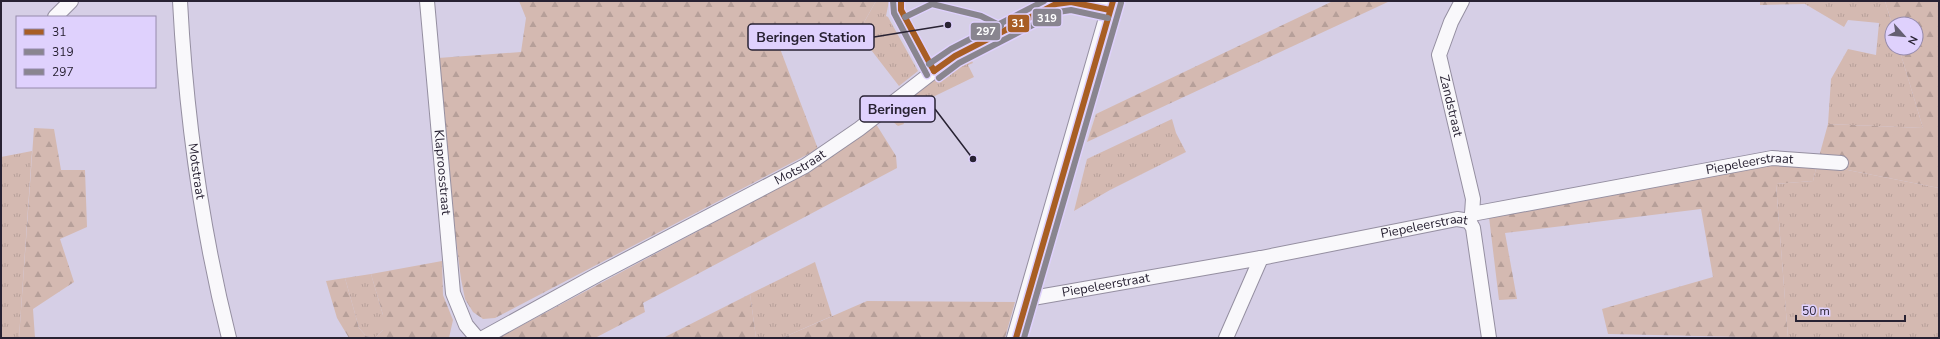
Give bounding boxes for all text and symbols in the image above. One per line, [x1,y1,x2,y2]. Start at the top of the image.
line badge: 319 [1032,8,1062,27]
text: 319 [1037,11,1057,26]
line badge: 31 [1007,14,1030,33]
legend [16,16,156,88]
text: 31 [1011,16,1025,31]
north arrow [1884,16,1924,56]
line badge: 297 [970,22,1001,41]
text: 31 [52,24,66,40]
callout: Beringen Station [748,24,874,50]
text: 297 [976,24,996,39]
text: Beringen Station [756,28,866,47]
text: N [1904,33,1921,47]
text: 319 [52,44,74,60]
text: 297 [52,64,74,80]
street label: Zandstraat [1435,73,1467,139]
callout: Beringen [860,96,935,122]
text: Beringen [868,100,926,119]
street label: Klaproosstraat [429,129,455,216]
street label: Motstraat [184,142,210,201]
street label: Motstraat [771,145,830,189]
street label: Piepeleerstraat [1704,149,1795,179]
street label: Piepeleerstraat [1379,210,1470,243]
street label: Piepeleerstraat [1061,269,1151,302]
scale bar [1796,297,1905,323]
text: 50 m [1802,303,1830,319]

